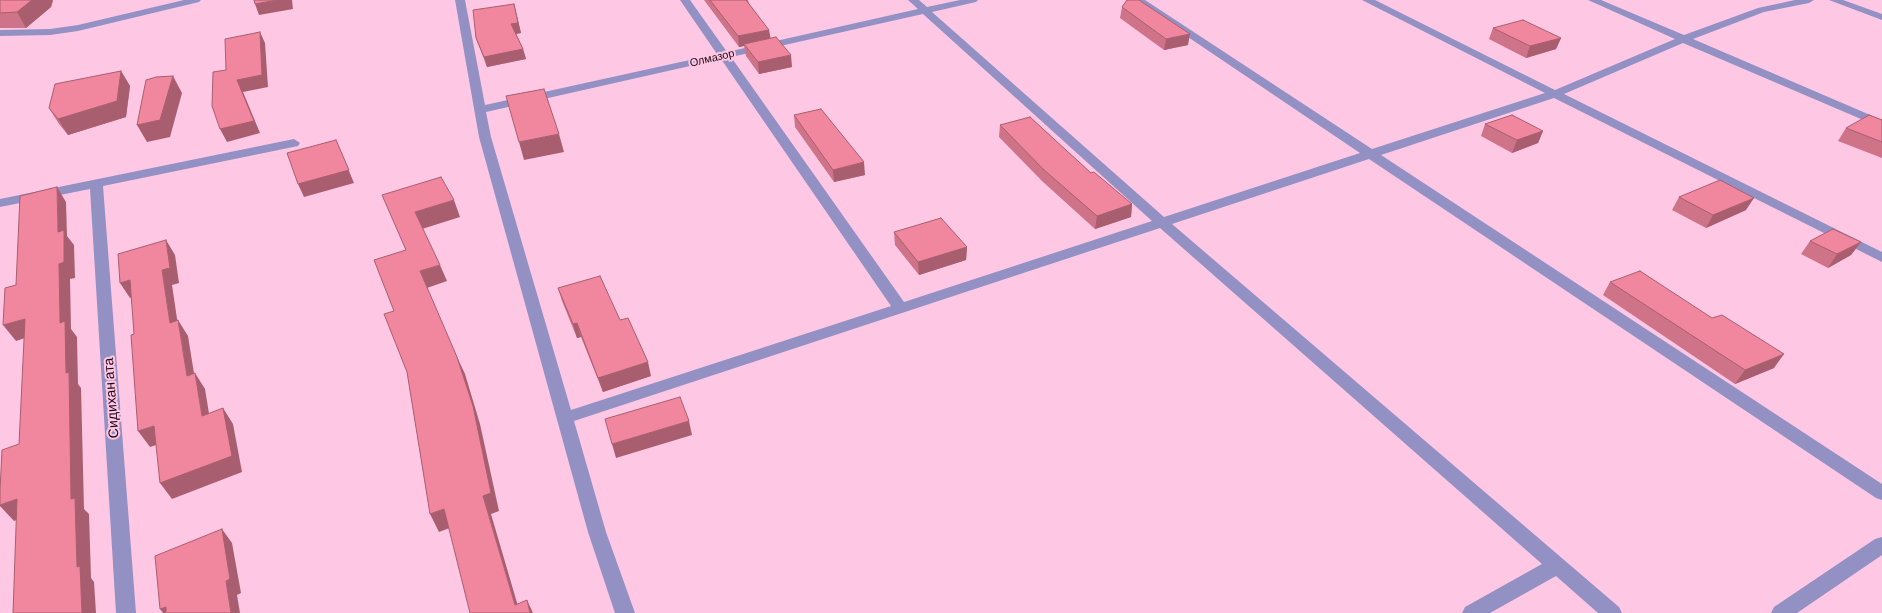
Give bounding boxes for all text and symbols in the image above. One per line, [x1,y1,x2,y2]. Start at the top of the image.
street label: Олмазор [688,46,736,70]
street label: Сидихан ата [100,357,122,439]

